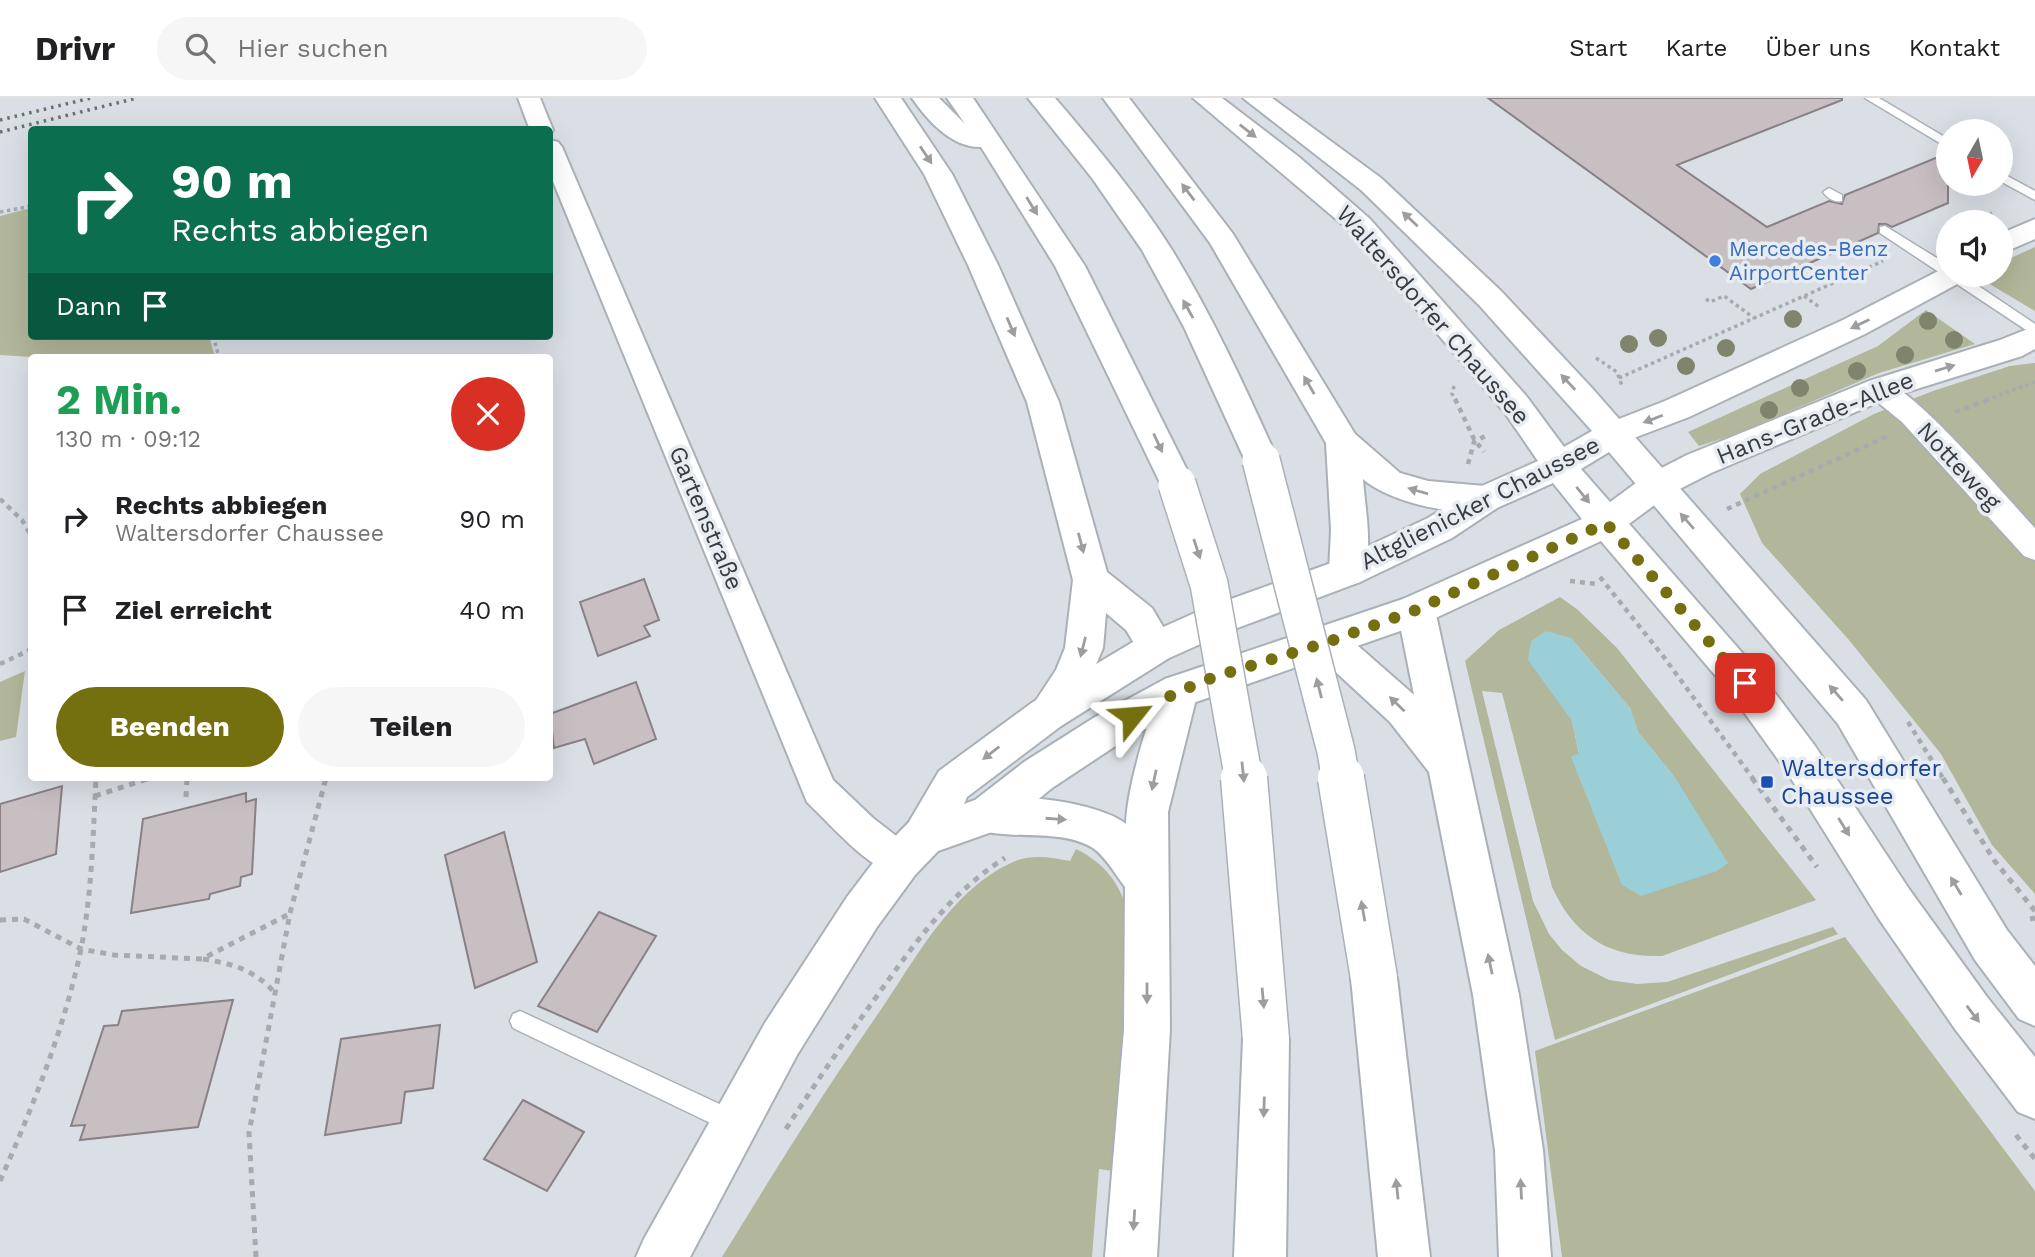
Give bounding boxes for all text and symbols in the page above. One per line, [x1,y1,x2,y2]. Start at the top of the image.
search box [157,17,647,80]
text: Drivr [35,29,115,68]
icon: search [181,29,219,67]
text: Hier suchen [237,33,389,63]
text: Start [1569,34,1627,62]
text: Karte [1665,34,1727,62]
text: Über uns [1765,34,1871,62]
text: Kontakt [1909,34,2000,62]
north arrow [1936,119,2012,196]
map controls [1936,119,2013,287]
one-way arrow [1238,123,1256,138]
one-way arrow [919,145,932,165]
text: 90 m [171,152,293,210]
icon: right [56,154,147,245]
one-way arrow [1180,184,1195,202]
one-way arrow [1025,196,1038,215]
street label: Waltersdorfer Chaussee [1330,200,1536,430]
button: sound [1936,210,2013,287]
text: Rechts abbiegen [171,211,429,249]
one-way arrow [1402,212,1419,228]
place label: Mercedes-Benz AirportCenter [1729,236,1888,285]
marker: Mercedes-Benz AirportCenter [1707,253,1723,269]
icon: arrive [136,287,174,325]
text: Dann [56,291,122,321]
one-way arrow [1182,299,1194,318]
one-way arrow [1005,317,1017,337]
one-way arrow [1850,318,1870,329]
one-way arrow [1935,363,1956,373]
street label: Hans-Grade-Allee [1712,366,1918,470]
one-way arrow [1561,374,1577,391]
text: 2 Min. [56,375,182,424]
one-way arrow [1302,375,1315,394]
button: close [451,377,525,451]
one-way arrow [1643,413,1664,424]
street label: Notteweg [1911,416,2007,516]
text: 130 m · 09:12 [56,426,201,453]
street label: Altglienicker Chaussee [1356,430,1604,576]
one-way arrow [1152,433,1163,453]
street label: Gartenstraße [663,442,749,594]
one-way arrow [1407,485,1429,496]
one-way arrow [1575,485,1590,503]
text: Rechts abbiegen [115,490,327,520]
icon: right [56,500,94,538]
text: 90 m [459,504,525,534]
one-way arrow [1679,512,1695,530]
text: Waltersdorfer Chaussee [115,520,384,547]
one-way arrow [1076,532,1087,554]
one-way arrow [1193,539,1203,560]
icon: arrive [56,591,94,629]
text: Ziel erreicht [115,595,272,625]
text: 40 m [459,595,525,625]
one-way arrow [1077,637,1088,659]
pin [1715,653,1775,713]
icon: arrive [1726,664,1764,702]
one-way arrow [1313,677,1324,699]
position arrow [1095,679,1169,753]
one-way arrow [1828,684,1844,702]
button: Beenden [56,687,284,767]
button: Teilen [298,687,525,767]
one-way arrow [1389,695,1406,712]
one-way arrow [982,746,1000,760]
place label: Waltersdorfer Chaussee [1781,754,1942,810]
one-way arrow [1238,761,1249,783]
one-way arrow [1149,769,1160,791]
marker: Waltersdorfer Chaussee [1759,774,1775,790]
one-way arrow [1046,814,1068,825]
one-way arrow [1838,817,1851,836]
one-way arrow [1950,877,1963,896]
one-way arrow [1357,900,1368,922]
one-way arrow [1484,953,1495,975]
one-way arrow [1141,983,1153,1005]
one-way arrow [1258,988,1269,1010]
one-way arrow [1965,1005,1980,1023]
one-way arrow [1259,1096,1270,1118]
one-way arrow [1391,1178,1402,1200]
one-way arrow [1515,1178,1526,1200]
one-way arrow [1128,1210,1139,1232]

